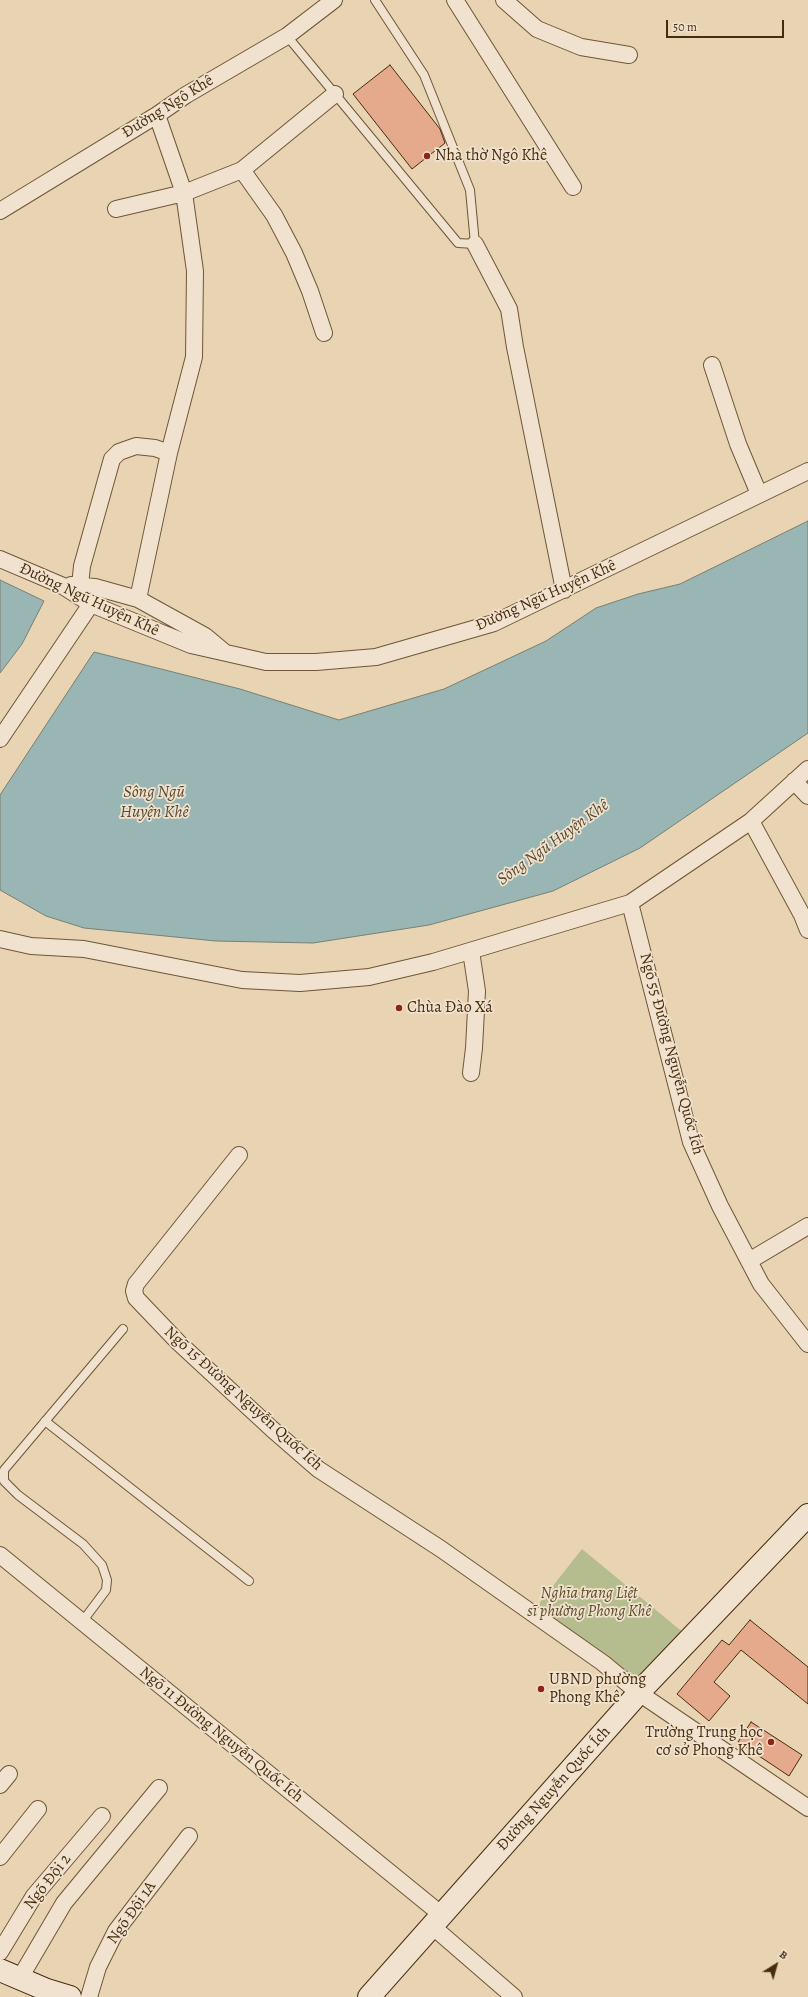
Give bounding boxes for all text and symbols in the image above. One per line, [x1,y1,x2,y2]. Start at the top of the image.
scale bar [668,12,786,38]
text: 50 m [673,19,697,35]
street label: Đường Ngô Khê [119,71,217,143]
place label: Nhà thờ Ngô Khê [435,146,547,166]
marker: Nhà thờ Ngô Khê [422,151,432,161]
street label: Đường Ngũ Huyện Khê [473,556,619,636]
street label: Đường Ngũ Huyện Khê [16,559,162,641]
water label: Sông Ngũ Huyện Khê [120,783,188,823]
water label: Sông Ngũ Huyện Khê [494,796,612,890]
street label: Ngõ 55 Đường Nguyễn Quốc Ích [635,951,707,1157]
place label: Chùa Đào Xá [407,998,493,1018]
marker: Chùa Đào Xá [394,1003,404,1013]
street label: Ngõ 15 Đường Nguyễn Quốc Ích [160,1323,326,1475]
park label: Nghĩa trang Liệt sĩ phường Phong Khê [527,1584,651,1622]
street label: Ngõ 11 Đường Nguyễn Quốc Ích [135,1663,307,1807]
place label: UBND phường Phong Khê [549,1670,646,1708]
marker: UBND phường Phong Khê [536,1684,546,1694]
street label: Đường Nguyễn Quốc Ích [493,1723,615,1855]
place label: Trường Trung học cơ sở Phong Khê [645,1723,763,1761]
marker: Trường Trung học cơ sở Phong Khê [766,1737,776,1747]
street label: Ngõ Đội 2 [20,1850,76,1914]
street label: Ngõ Đội 1A [103,1878,161,1948]
north arrow [756,1945,796,1985]
text: B [776,1947,791,1963]

